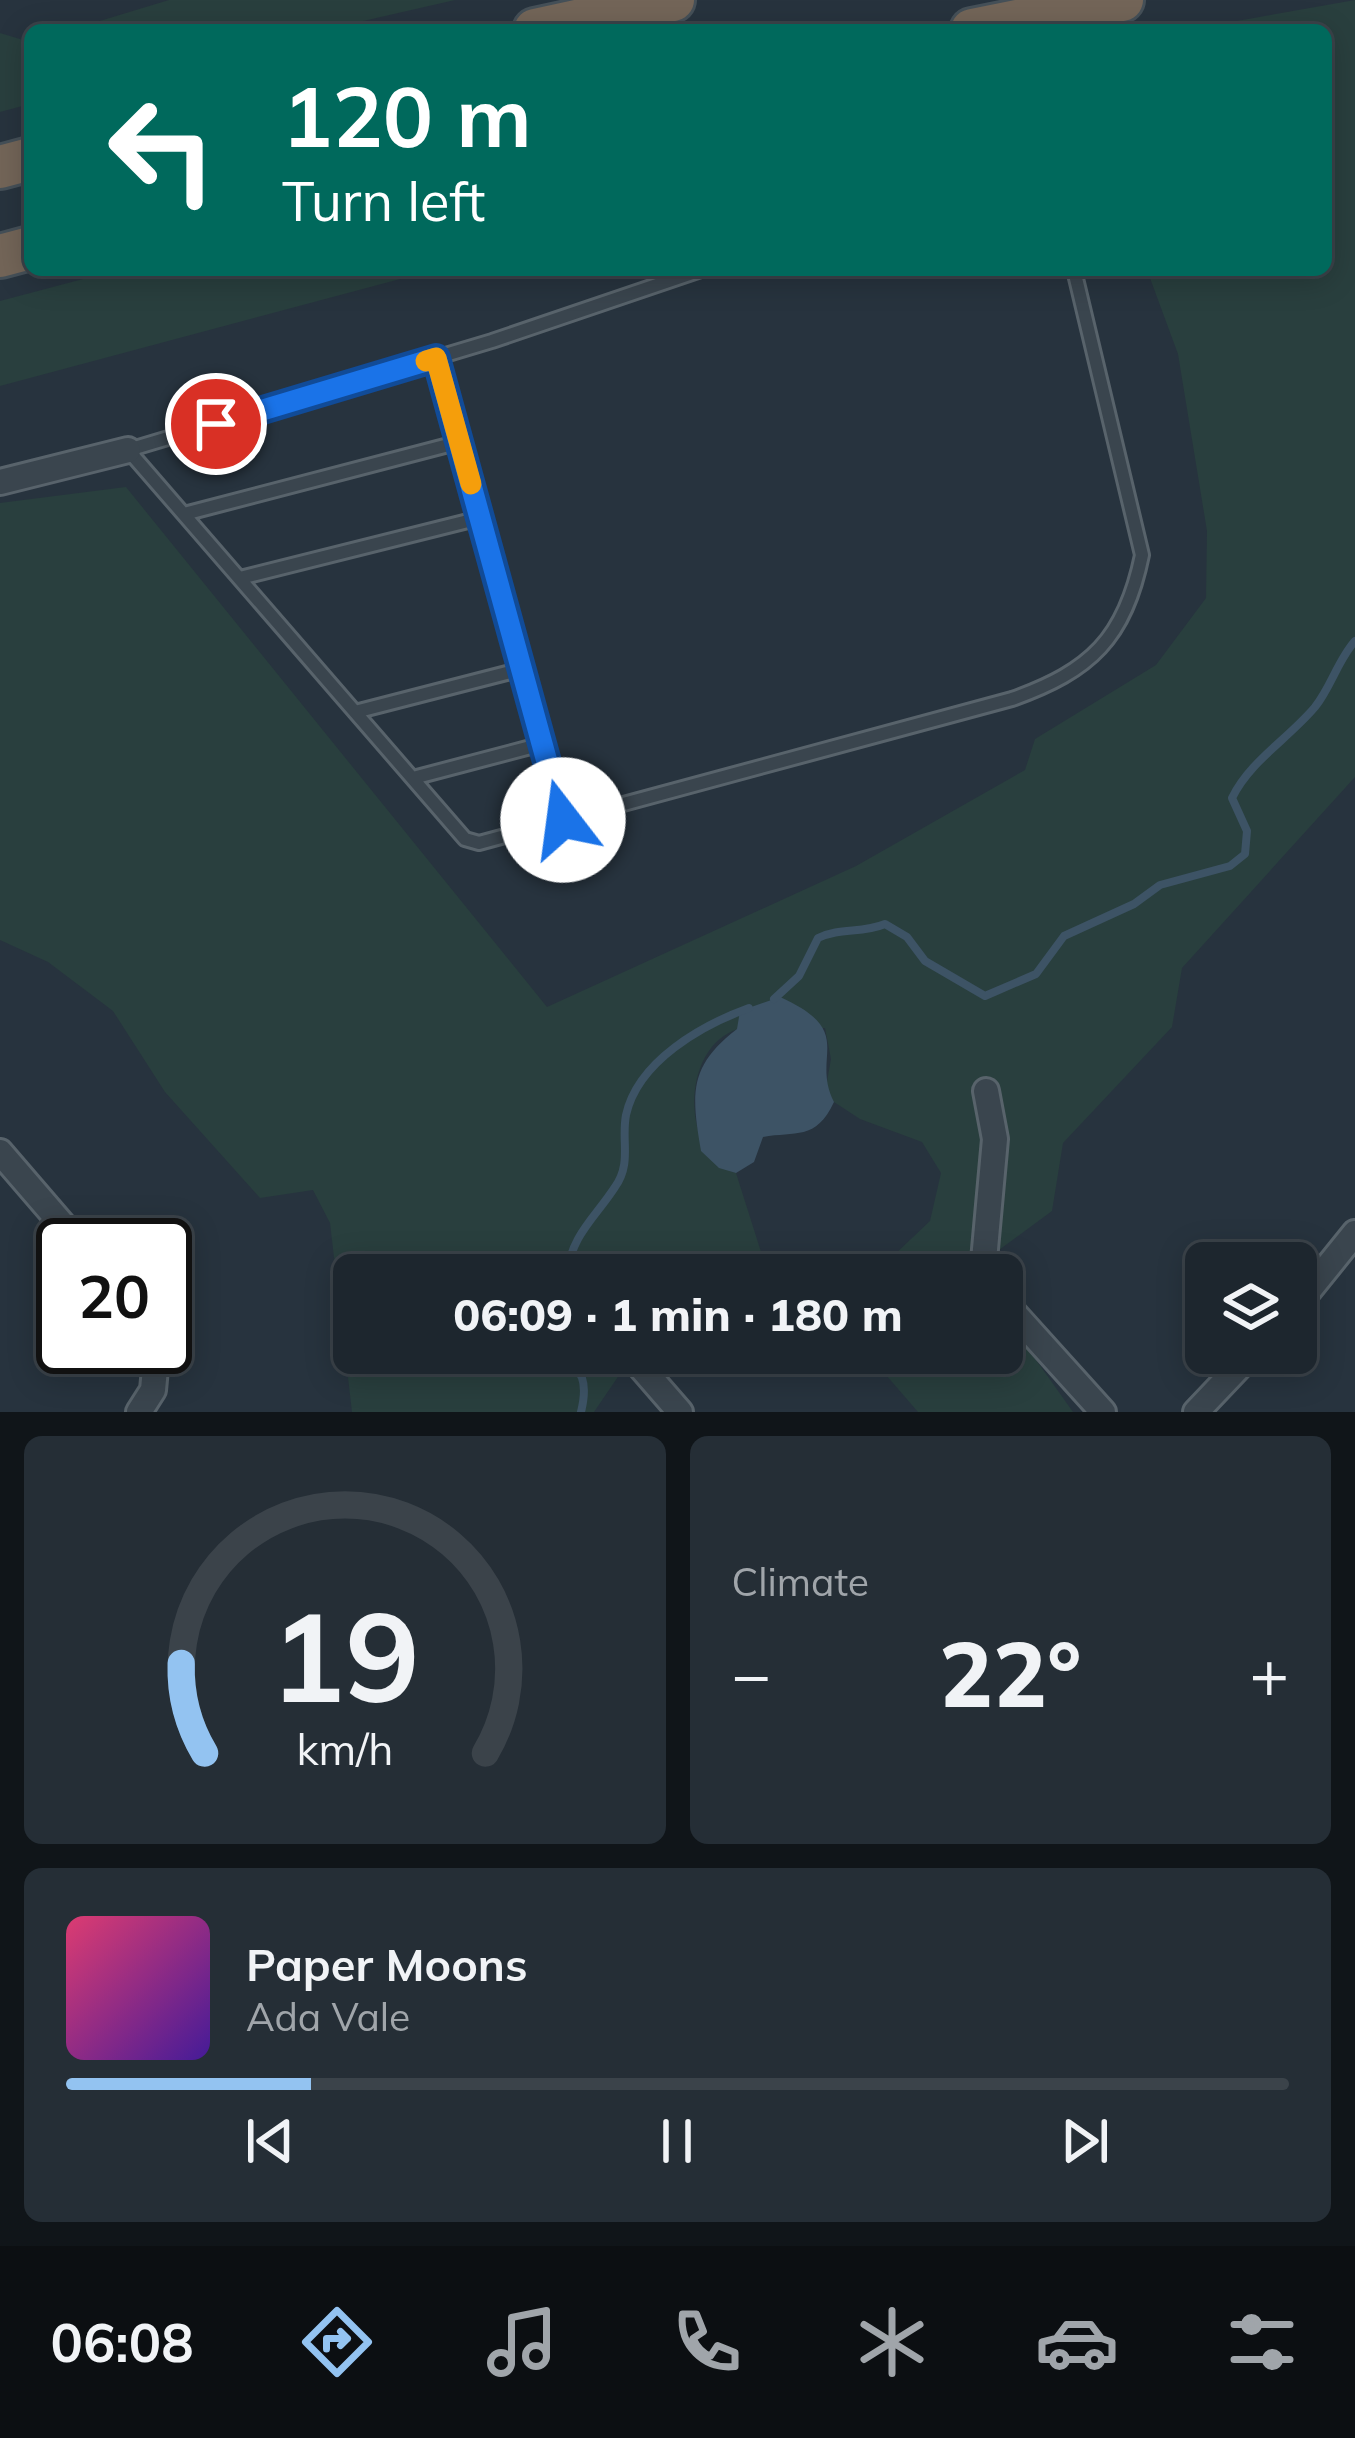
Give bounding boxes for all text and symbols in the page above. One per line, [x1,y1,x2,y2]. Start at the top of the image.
text: 120 m [282,63,532,168]
icon: left [84,72,240,228]
text: Turn left [282,167,485,235]
pin [165,373,267,475]
icon: arrive [183,391,249,457]
position arrow [500,757,626,883]
speed limit sign: 20 [36,1218,192,1374]
map controls [1185,1242,1317,1374]
button: layers [1185,1242,1317,1374]
text: 06:09 · 1 min · 180 m [453,1286,903,1342]
text: Climate [732,1557,869,1606]
text: 19 [270,1577,420,1733]
text: 22° [939,1617,1082,1730]
text: − [732,1632,771,1715]
text: + [1249,1632,1289,1715]
text: km/h [296,1722,393,1776]
text: Paper Moons [246,1936,528,1992]
text: Ada Vale [246,1992,410,2041]
icon: previous [237,2108,303,2174]
icon: pause [644,2108,710,2174]
icon: next [1052,2108,1118,2174]
icon: directions [295,2300,379,2384]
icon: music [480,2300,564,2384]
icon: phone [665,2300,749,2384]
icon: climate [850,2300,934,2384]
icon: car [1035,2300,1119,2384]
icon: filters [1220,2300,1304,2384]
text: 06:08 [51,2308,194,2376]

